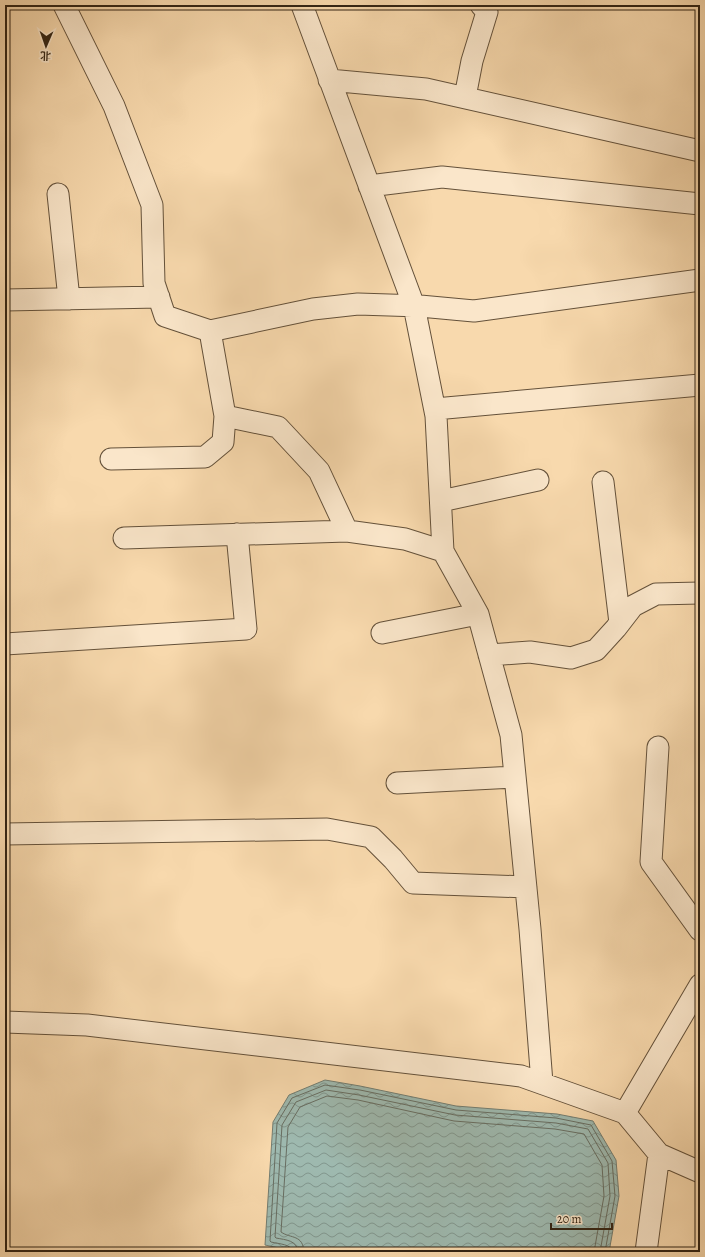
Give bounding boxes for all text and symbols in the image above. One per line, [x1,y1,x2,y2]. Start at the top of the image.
north arrow [26,26,66,66]
text: 北 [40,48,51,63]
scale bar [551,1205,612,1231]
text: 20 m [557,1211,581,1227]

